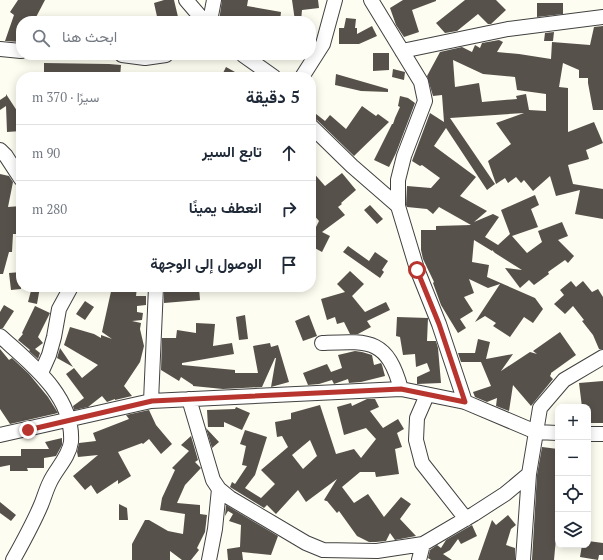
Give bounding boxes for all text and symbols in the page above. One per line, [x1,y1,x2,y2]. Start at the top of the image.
search box [16,16,316,60]
text: ابحث هنا [62,26,117,46]
icon: search [30,27,52,49]
text: 5 دقيقة [246,85,300,108]
text: سيرًا · 370 m [32,88,99,106]
text: تابع السير [202,141,262,161]
icon: ahead [278,142,300,164]
text: 90 m [32,144,60,162]
text: انعطف يمينًا [189,197,262,217]
icon: right [278,198,300,220]
text: 280 m [32,200,67,218]
text: الوصول إلى الوجهة [150,253,262,273]
icon: arrive [278,254,300,276]
route start [408,261,426,279]
map controls [555,404,591,548]
button: + [555,404,591,440]
route end [19,421,37,439]
button: − [555,440,591,476]
button: locate [555,476,591,512]
button: layers [555,512,591,548]

